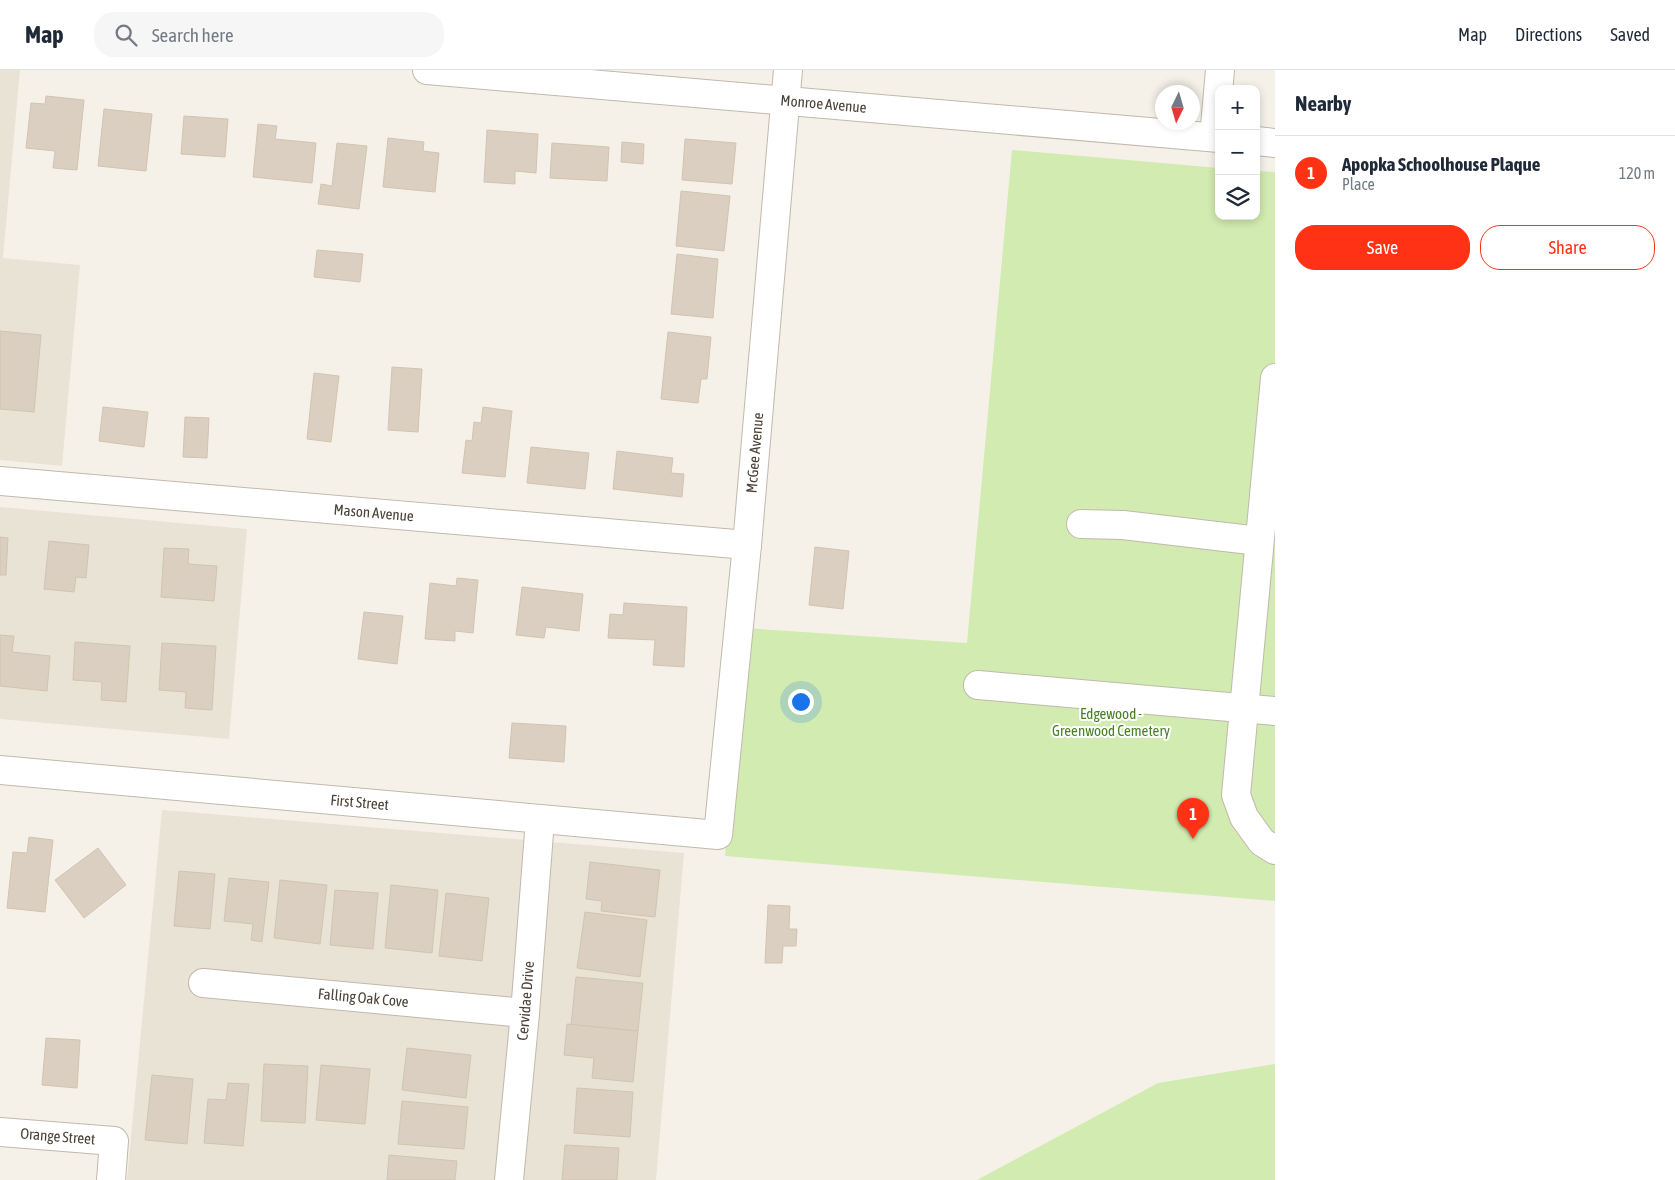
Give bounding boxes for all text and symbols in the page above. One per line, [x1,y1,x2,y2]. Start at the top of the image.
search box [94,12,444,57]
text: Map [25,21,64,48]
icon: search [112,21,140,49]
text: Search here [152,24,234,46]
text: Map [1458,24,1487,45]
text: Directions [1515,24,1582,45]
text: Saved [1610,24,1650,45]
north arrow [1155,85,1200,130]
map controls [1215,85,1260,220]
button: + [1215,85,1260,130]
street label: Monroe Avenue [780,91,868,116]
text: Nearby [1295,91,1351,115]
button: − [1215,130,1260,175]
text: Apopka Schoolhouse Plaque [1342,153,1540,175]
text: 1 [1307,164,1315,182]
text: 120 m [1619,164,1655,182]
button: layers [1215,175,1260,220]
text: Place [1342,175,1375,193]
button: Save [1295,225,1470,270]
button: Share [1480,225,1655,270]
street label: McGee Avenue [743,412,766,494]
street label: Mason Avenue [333,501,415,524]
your location [788,689,814,715]
park label: Edgewood - Greenwood Cemetery [1052,705,1170,739]
street label: First Street [330,791,390,813]
pin: 1 [1177,798,1209,839]
street label: Cervidae Drive [513,960,537,1041]
street label: Falling Oak Cove [317,985,410,1010]
street label: Orange Street [20,1125,96,1147]

